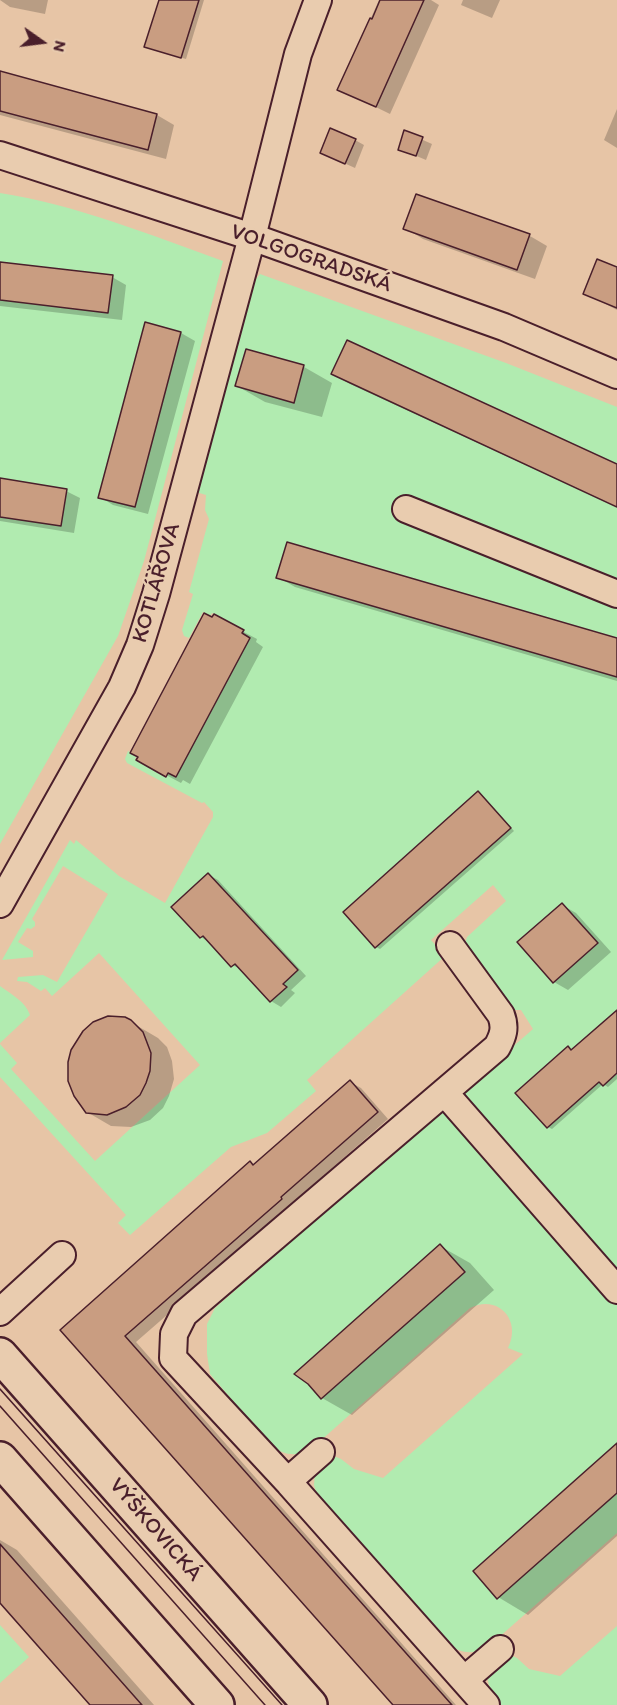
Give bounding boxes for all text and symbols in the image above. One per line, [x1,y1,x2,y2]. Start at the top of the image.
north arrow [12,12,72,72]
text: N [49,39,70,54]
street label: VOLGOGRADSKÁ [227,219,395,299]
street label: KOTLÁŘOVA [127,520,187,646]
street label: VÝŠKOVICKÁ [103,1473,207,1587]

